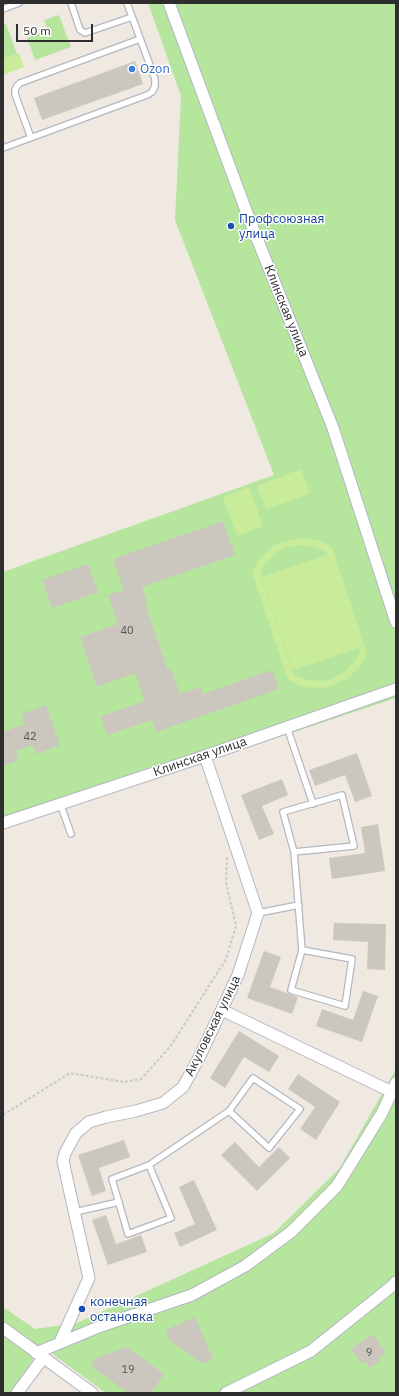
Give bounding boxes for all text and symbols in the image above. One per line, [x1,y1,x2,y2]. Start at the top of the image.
scale bar [18,16,95,42]
text: 50 m [23,23,51,38]
place label: Ozon [140,61,170,77]
marker: Ozon [127,64,137,74]
place label: Профсоюзная улица [239,211,324,242]
marker: Профсоюзная улица [226,221,236,231]
street label: Клинская улица [260,263,312,359]
house number: 40 [120,624,134,638]
house number: 42 [23,730,37,744]
street label: Клинская улица [151,734,249,780]
street label: Акуловская улица [182,973,244,1079]
place label: конечная остановка [90,1294,153,1325]
marker: конечная остановка [77,1304,87,1314]
house number: 9 [366,1346,372,1360]
house number: 19 [121,1363,135,1377]

